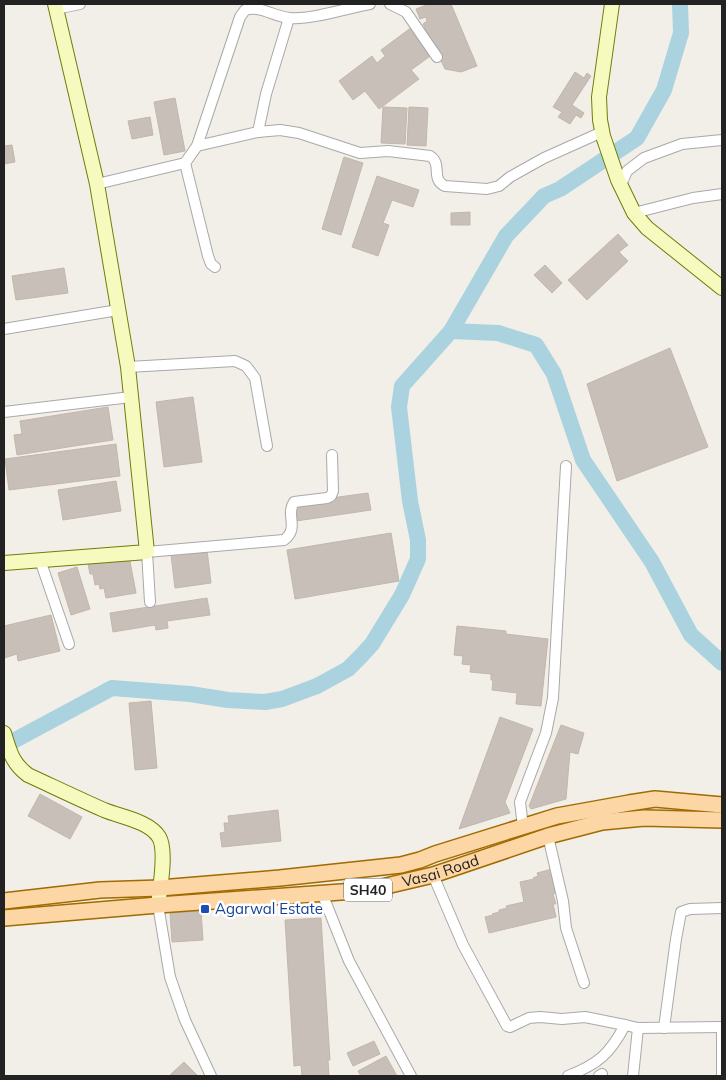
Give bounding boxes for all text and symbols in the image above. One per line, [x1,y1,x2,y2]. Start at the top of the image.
street label: Vasai Road [400,850,481,891]
road number: SH40 [344,878,392,902]
place label: Agarwal Estate [215,899,323,918]
marker: Agarwal Estate [199,903,211,915]

